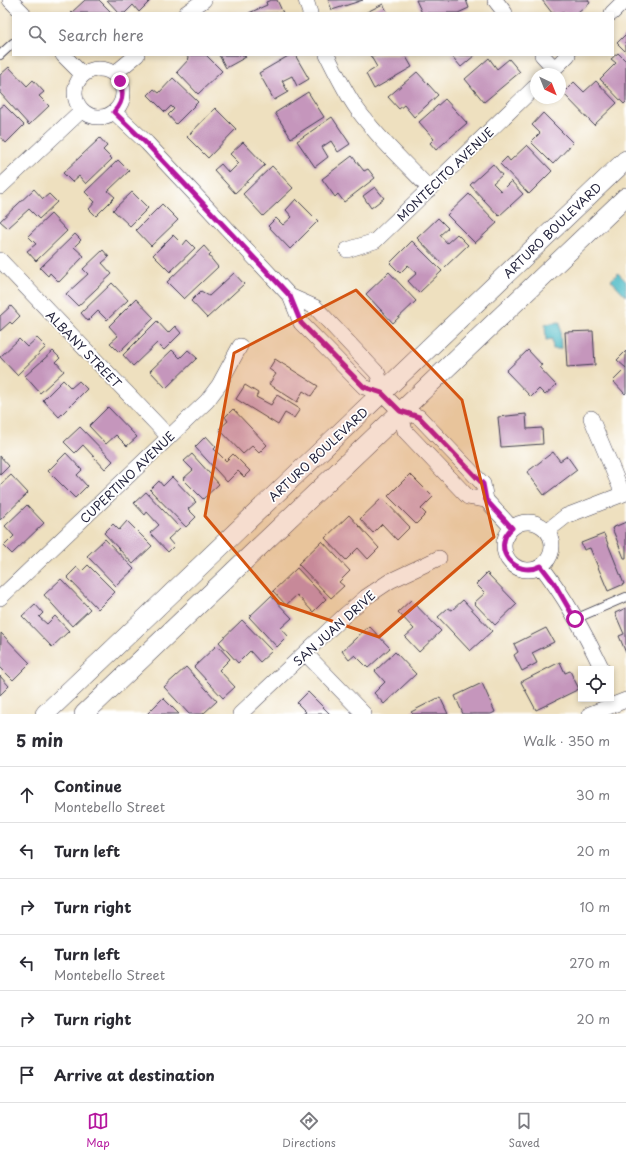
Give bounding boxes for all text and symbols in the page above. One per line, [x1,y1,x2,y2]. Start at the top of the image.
search box [12,12,614,56]
icon: search [26,23,48,45]
text: Search here [58,23,144,46]
north arrow [530,68,566,104]
route end [111,72,129,90]
street label: MONTECITO AVENUE [392,123,498,225]
street label: ARTURO BOULEVARD [499,178,605,282]
street label: ALBANY STREET [42,306,126,392]
street label: ARTURO BOULEVARD [264,403,372,505]
street label: CUPERTINO AVENUE [76,427,178,527]
street label: SAN JUAN DRIVE [289,586,379,670]
route start [566,610,584,628]
map controls [578,666,614,702]
button: locate [578,666,614,702]
text: 5 min [16,727,63,753]
text: Walk · 350 m [523,731,610,750]
text: Continue [54,774,122,797]
icon: ahead [16,784,38,806]
text: 30 m [576,785,610,804]
text: Montebello Street [54,797,165,816]
text: Turn left [54,839,120,862]
icon: left [16,840,38,862]
text: 20 m [576,841,610,860]
text: Turn right [54,895,131,918]
icon: right [16,896,38,918]
text: 10 m [580,897,610,916]
text: Turn left [54,942,120,965]
icon: left [16,952,38,974]
text: 270 m [569,953,610,972]
text: Montebello Street [54,965,165,984]
text: Turn right [54,1007,131,1030]
icon: right [16,1008,38,1030]
text: 20 m [576,1009,610,1028]
text: Arrive at destination [54,1063,215,1086]
icon: arrive [16,1064,38,1086]
tab: Map [86,1110,110,1151]
tab: Directions [282,1110,336,1151]
tab: Saved [508,1110,540,1151]

